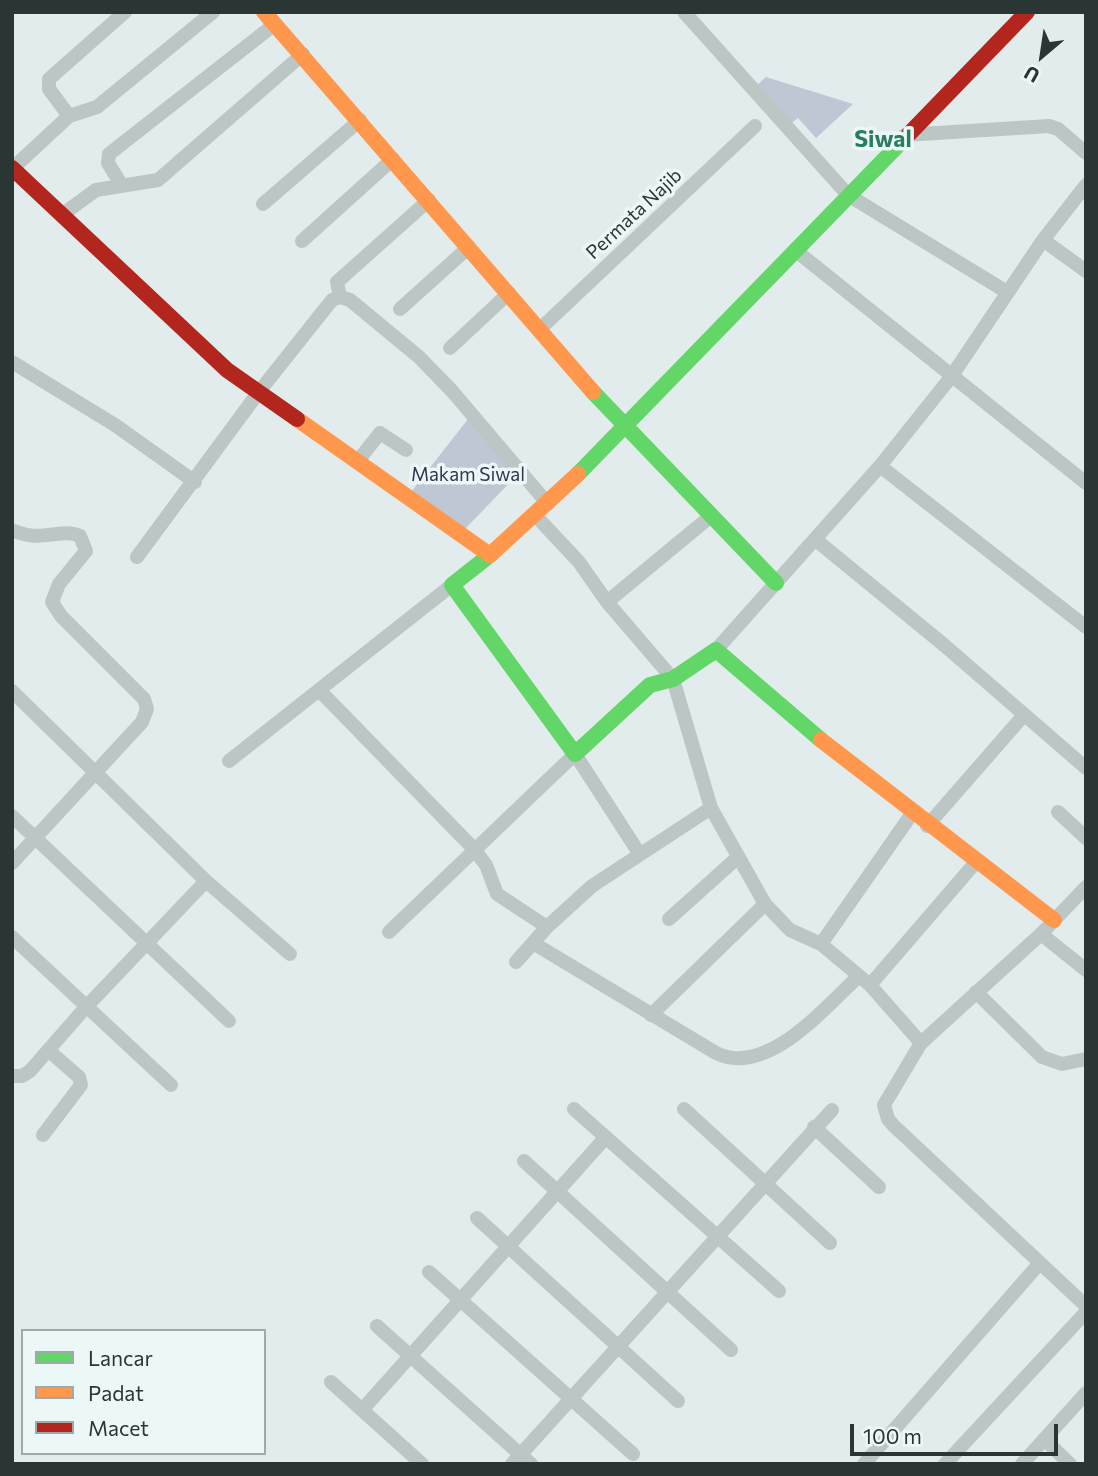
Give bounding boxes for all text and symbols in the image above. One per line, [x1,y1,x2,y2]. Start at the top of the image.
north arrow [1007,21,1077,91]
text: U [1020,61,1043,88]
district label: Siwal [854,125,912,153]
street label: Permata Najib [581,164,687,264]
park label: Makam Siwal [411,464,525,486]
legend [21,1329,266,1455]
text: Lancar [88,1345,153,1370]
text: Padat [88,1380,144,1405]
scale bar [853,1410,1061,1454]
text: Macet [88,1415,149,1440]
text: 100 m [863,1423,922,1448]

